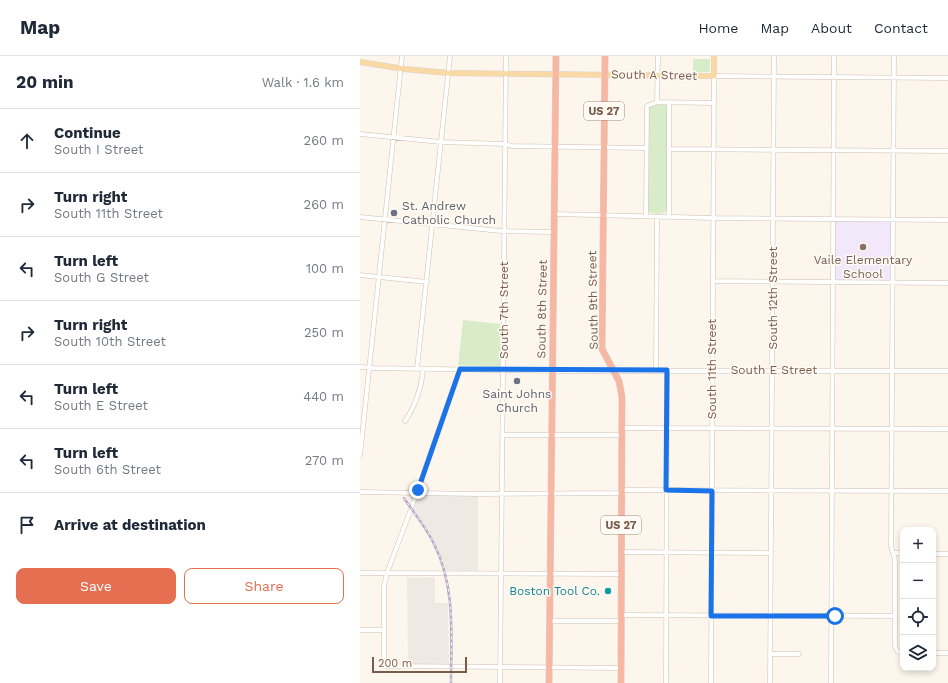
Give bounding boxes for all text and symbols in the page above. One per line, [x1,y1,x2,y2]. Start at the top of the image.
text: Map [20,16,60,39]
text: Home [698,20,738,36]
text: Map [760,20,789,36]
text: About [811,20,852,36]
text: Contact [874,20,928,36]
street label: South A Street [611,67,697,83]
text: 20 min [16,72,73,92]
text: Walk · 1.6 km [262,75,344,90]
road number: US 27 [584,102,624,120]
text: Continue [54,124,121,142]
icon: ahead [16,130,38,152]
text: 260 m [304,133,344,148]
text: South I Street [54,142,144,157]
text: Turn right [54,188,127,206]
icon: right [16,194,38,216]
text: 260 m [304,197,344,212]
place label: St. Andrew Catholic Church [402,199,496,227]
text: South 11th Street [54,206,163,221]
marker: St. Andrew Catholic Church [389,208,399,218]
marker: Vaile Elementary School [858,242,868,252]
street label: South 12th Street [766,247,780,349]
street label: South 9th Street [585,250,601,350]
text: Turn left [54,252,118,270]
place label: Vaile Elementary School [814,253,913,281]
icon: left [16,258,38,280]
street label: South 8th Street [534,259,550,359]
text: 100 m [306,261,344,276]
street label: South 7th Street [497,261,511,359]
text: South G Street [54,270,149,285]
text: Turn right [54,316,127,334]
street label: South 11th Street [705,319,719,419]
icon: right [16,322,38,344]
text: 250 m [304,325,344,340]
text: South 10th Street [54,334,166,349]
street label: South E Street [731,363,817,377]
marker: Saint Johns Church [512,376,522,386]
text: Turn left [54,380,118,398]
icon: left [16,386,38,408]
place label: Saint Johns Church [483,387,551,415]
text: 440 m [303,389,344,404]
text: South E Street [54,398,148,413]
text: Turn left [54,444,118,462]
icon: left [16,450,38,472]
text: 270 m [305,453,344,468]
text: South 6th Street [54,462,161,477]
route end [409,481,427,499]
icon: arrive [16,514,38,536]
text: Arrive at destination [54,516,206,534]
road number: US 27 [601,516,641,534]
map controls [900,527,936,671]
button: + [900,527,936,563]
button: − [900,563,936,599]
button: Save [16,568,176,604]
button: Share [184,568,344,604]
place label: Boston Tool Co. [509,584,600,598]
marker: Boston Tool Co. [603,586,613,596]
button: locate [900,599,936,635]
route start [826,607,844,625]
button: layers [900,635,936,671]
scale bar [372,655,467,674]
text: 200 m [378,657,412,670]

